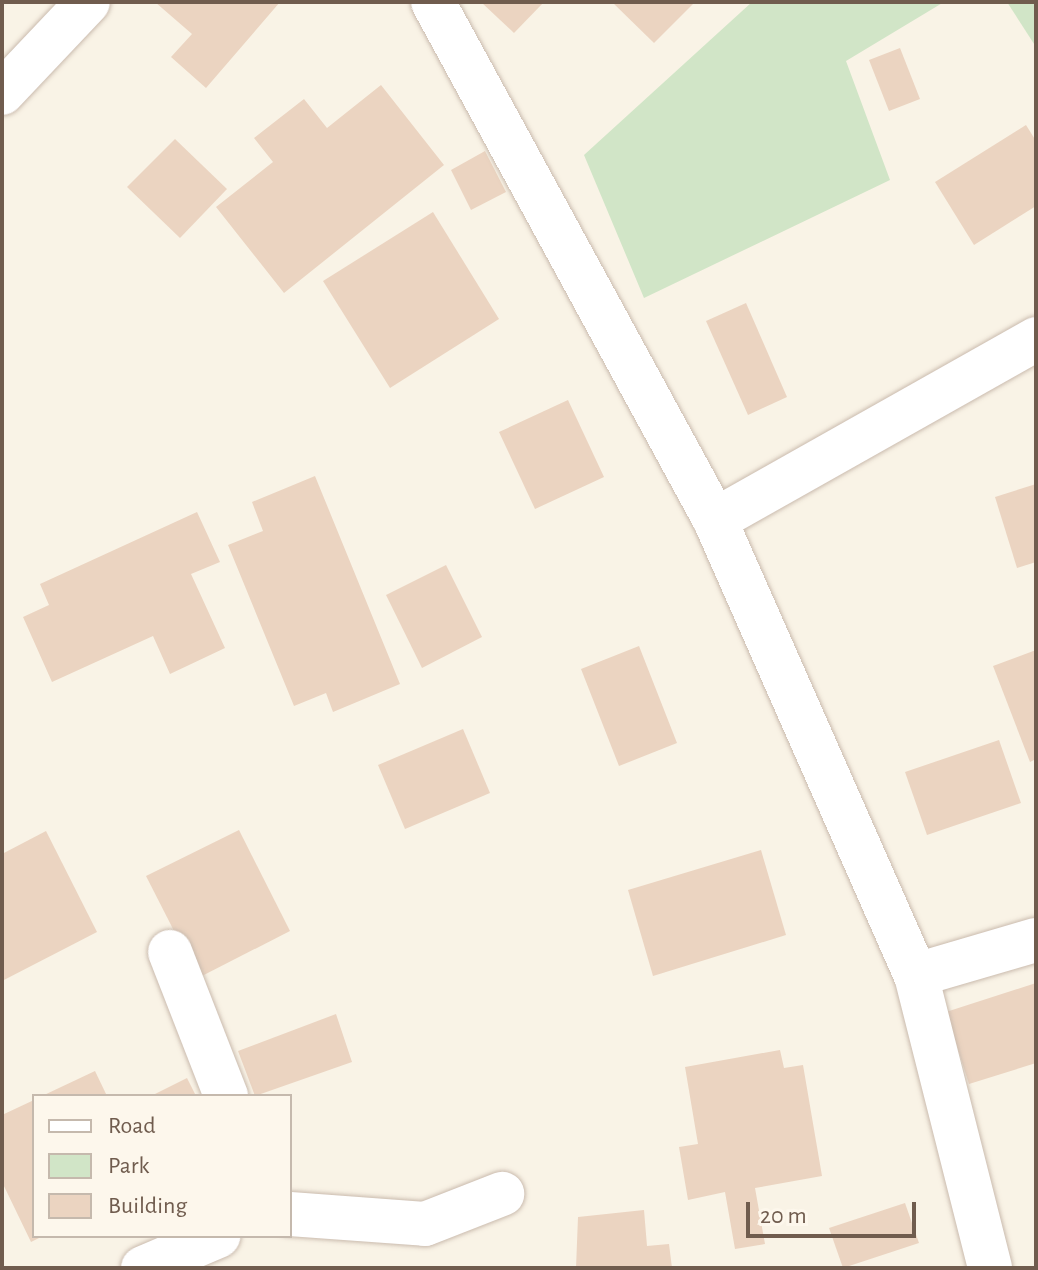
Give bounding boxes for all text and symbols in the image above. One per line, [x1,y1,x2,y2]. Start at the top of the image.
legend [32,1094,292,1238]
text: Road [108,1114,156,1138]
text: Park [108,1154,149,1178]
scale bar [750,1186,920,1236]
text: Building [108,1194,187,1218]
text: 20 m [760,1204,807,1228]

